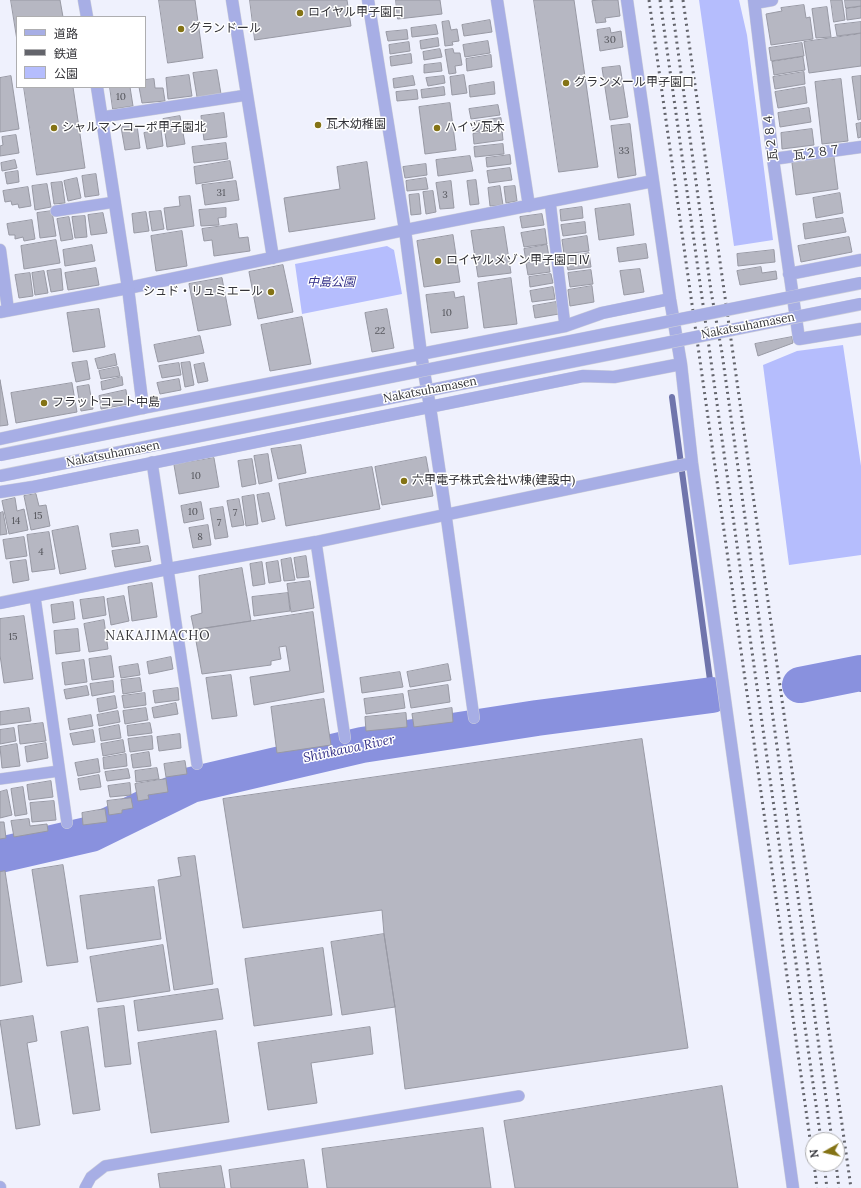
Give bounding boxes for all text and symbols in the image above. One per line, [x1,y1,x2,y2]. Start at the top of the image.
place label: ロイヤル甲子園口 [308,6,404,20]
marker: ロイヤル甲子園口 [295,8,305,18]
legend [16,16,146,88]
place label: グランドール [189,22,261,36]
marker: グランドール [176,24,186,34]
text: 道路 [54,26,78,41]
house number: 30 [604,34,616,46]
text: 鉄道 [54,46,78,61]
text: 公園 [54,66,78,81]
place label: グランメール甲子園口 [574,76,694,90]
marker: グランメール甲子園口 [561,78,571,88]
house number: 10 [116,91,126,103]
street label: 瓦２８４ [761,112,781,162]
place label: 瓦木幼稚園 [326,118,386,132]
marker: 瓦木幼稚園 [313,120,323,130]
place label: シャルマンコーポ甲子園北 [62,121,206,135]
place label: ハイツ瓦木 [445,121,505,135]
marker: シャルマンコーポ甲子園北 [49,123,59,133]
marker: ハイツ瓦木 [432,123,442,133]
street label: 瓦２８７ [792,143,842,163]
house number: 33 [618,145,630,157]
house number: 31 [216,187,226,199]
house number: 3 [442,189,448,201]
place label: ロイヤルメゾン甲子園口Ⅳ [446,254,590,268]
marker: ロイヤルメゾン甲子園口Ⅳ [433,256,443,266]
park label: 中島公園 [307,276,355,290]
place label: シュド・リュミエール [143,285,263,299]
marker: シュド・リュミエール [266,287,276,297]
house number: 10 [442,307,452,319]
street label: Nakatsuhamasen [700,310,796,342]
house number: 22 [375,325,385,337]
street label: Nakatsuhamasen [382,374,478,406]
place label: フラットコート中島 [52,396,160,410]
marker: フラットコート中島 [39,398,49,408]
street label: Nakatsuhamasen [65,438,161,470]
house number: 10 [191,470,201,482]
place label: 六甲電子株式会社W棟(建設中) [412,474,575,488]
marker: 六甲電子株式会社W棟(建設中) [399,476,409,486]
house number: 10 [188,506,198,518]
house number: 7 [233,507,237,519]
house number: 15 [33,510,43,522]
house number: 14 [11,515,21,527]
house number: 7 [217,517,221,529]
house number: 8 [197,531,203,543]
house number: 4 [38,546,44,558]
district label: NAKAJIMACHO [105,628,211,644]
house number: 15 [8,631,18,643]
water label: Shinkawa River [302,732,396,766]
north arrow [805,1132,845,1172]
text: N [807,1148,822,1159]

